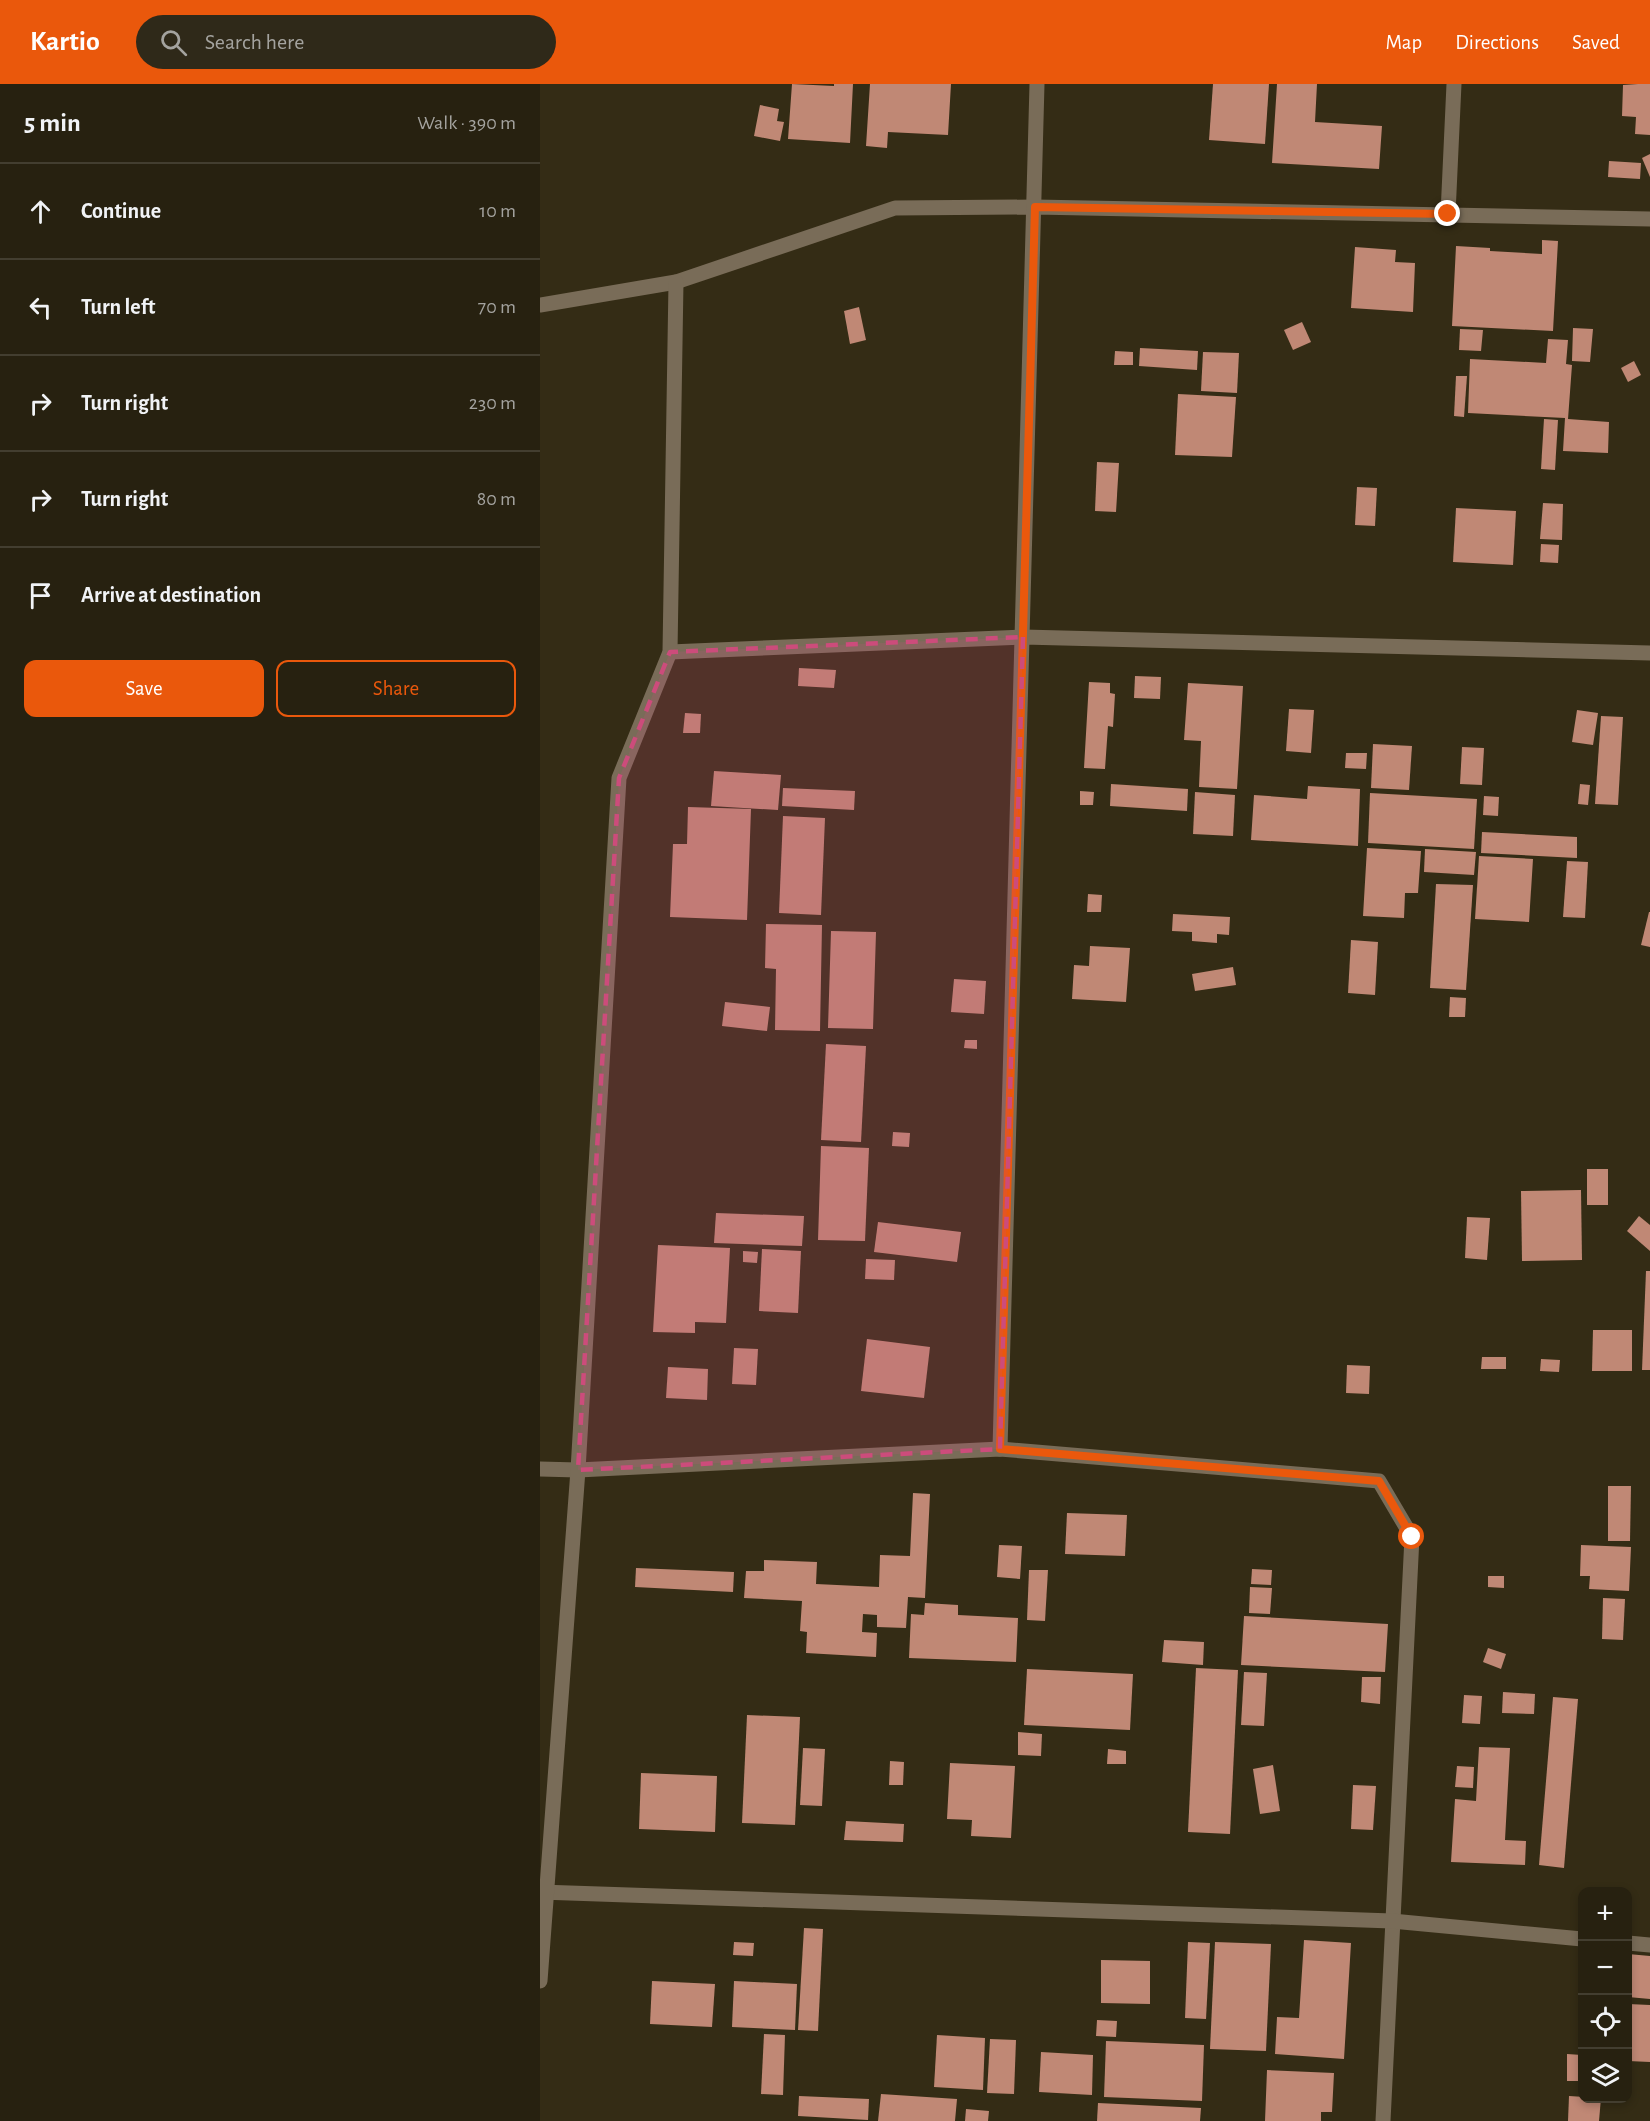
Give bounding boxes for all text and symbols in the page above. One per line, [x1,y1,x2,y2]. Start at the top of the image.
search box [136,15,556,69]
icon: search [157,26,190,59]
text: Kartio [30,28,100,56]
text: Search here [205,31,304,53]
text: Map [1386,32,1422,53]
text: Directions [1455,32,1539,53]
text: Saved [1572,32,1620,53]
text: 5 min [24,110,81,136]
text: Walk · 390 m [417,113,516,133]
icon: ahead [24,195,57,228]
text: Continue [81,200,161,222]
route end [1434,200,1460,226]
text: 10 m [479,201,516,221]
icon: left [24,291,57,324]
text: Turn left [81,296,155,318]
text: 70 m [478,297,516,317]
icon: right [24,387,57,420]
text: Turn right [81,392,168,414]
text: 230 m [469,393,516,413]
icon: right [24,483,57,516]
text: Turn right [81,488,168,510]
text: 80 m [477,489,516,509]
icon: arrive [24,579,57,612]
text: Arrive at destination [81,584,261,606]
button: Save [24,660,264,717]
button: Share [276,660,516,717]
route start [1398,1523,1424,1549]
map controls [1578,1887,1632,2103]
button: + [1578,1887,1632,1941]
button: − [1578,1941,1632,1995]
button: locate [1578,1995,1632,2049]
button: layers [1578,2049,1632,2103]

